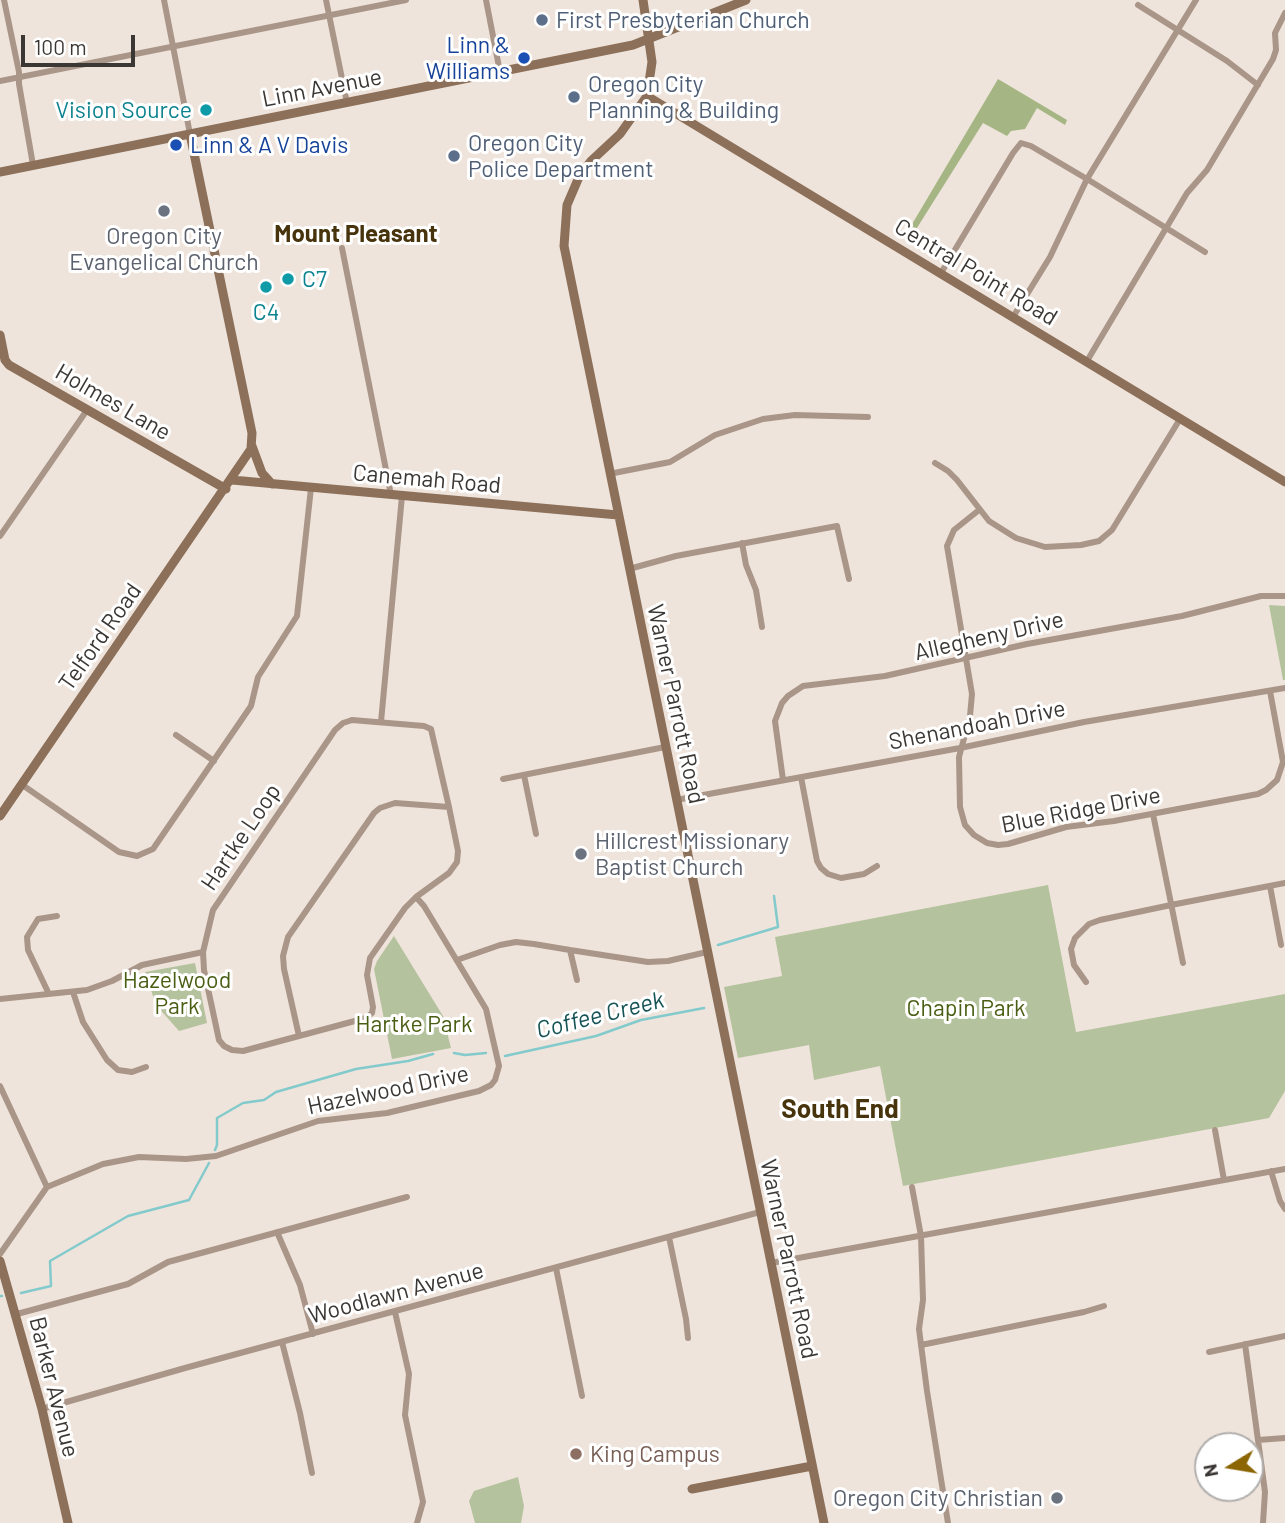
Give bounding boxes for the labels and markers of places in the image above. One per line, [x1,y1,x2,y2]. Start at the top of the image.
place label: First Presbyterian Church [556,6,810,34]
marker: First Presbyterian Church [534,12,550,28]
place label: Linn & Williams [426,31,510,85]
marker: Linn & Williams [516,50,532,66]
place label: Oregon City Planning & Building [588,70,779,124]
marker: Oregon City Planning & Building [566,89,582,105]
place label: Vision Source [55,96,192,124]
marker: Vision Source [198,102,214,118]
place label: Oregon City Police Department [468,129,654,183]
place label: Linn & A V Davis [190,131,348,159]
marker: Linn & A V Davis [168,137,184,153]
marker: Oregon City Police Department [446,148,462,164]
marker: Oregon City Evangelical Church [156,203,172,219]
place label: Oregon City Evangelical Church [69,222,259,276]
place label: C7 [302,265,327,293]
marker: C7 [280,271,296,287]
marker: C4 [258,279,274,295]
place label: C4 [253,298,279,326]
place label: Hillcrest Missionary Baptist Church [595,827,789,881]
marker: Hillcrest Missionary Baptist Church [573,846,589,862]
place label: King Campus [590,1440,720,1468]
marker: King Campus [568,1446,584,1462]
place label: Oregon City Christian [833,1484,1043,1512]
marker: Oregon City Christian [1049,1490,1065,1506]

